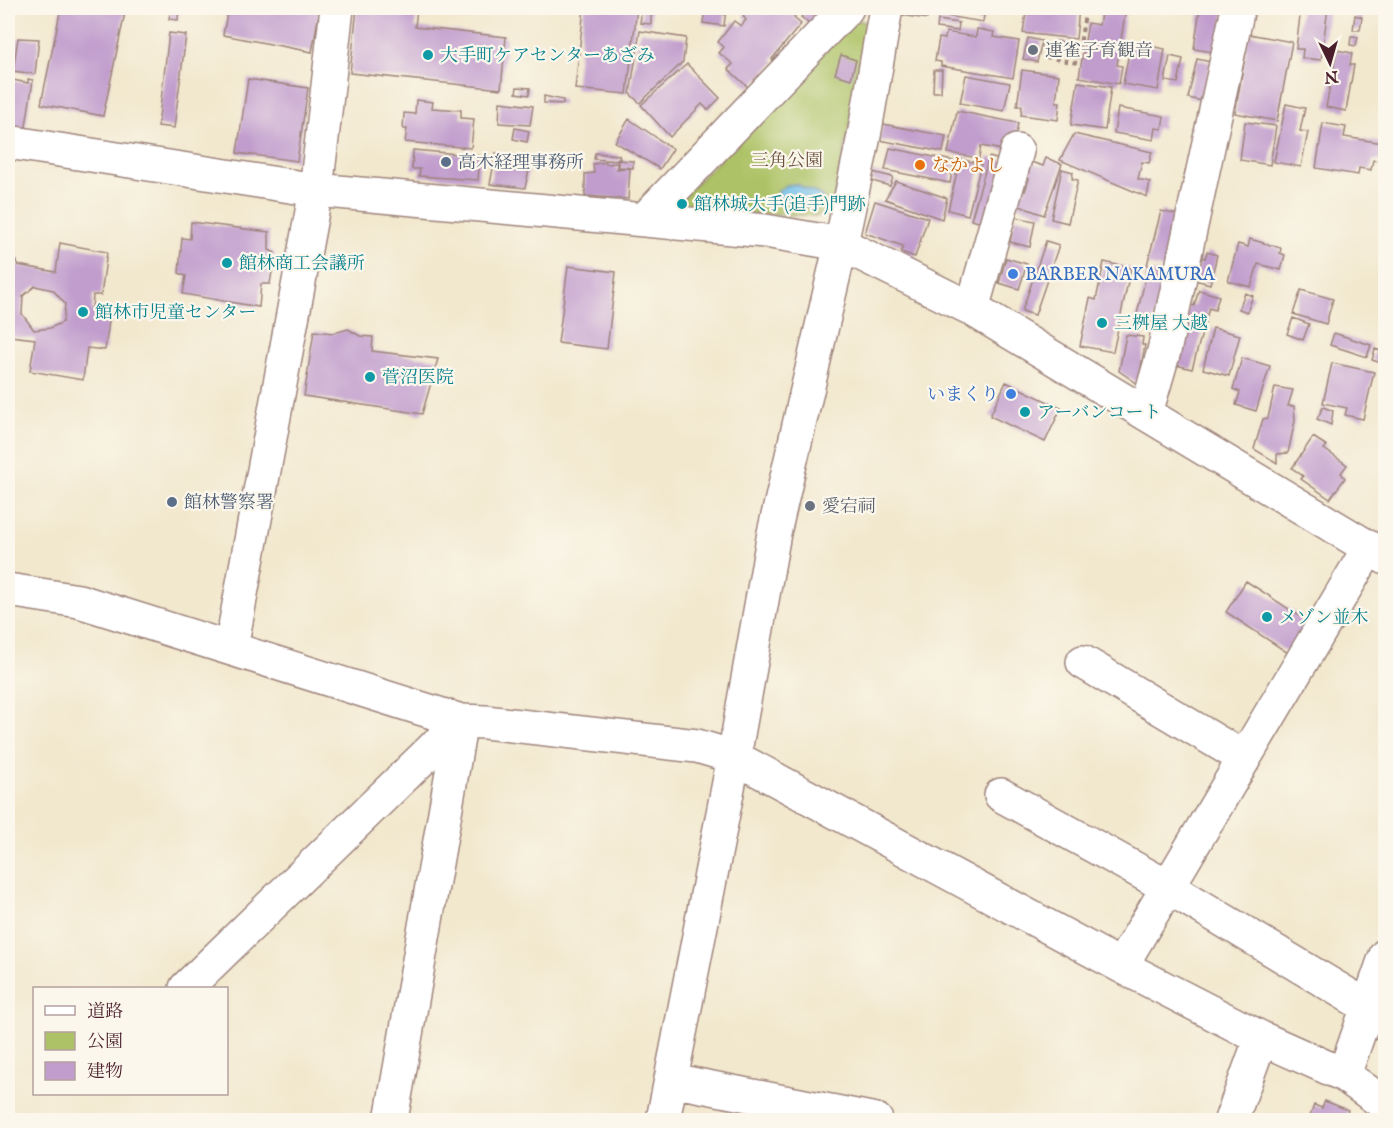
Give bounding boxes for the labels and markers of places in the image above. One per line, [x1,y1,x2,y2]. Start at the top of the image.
place label: 連雀子育観音 [1045,40,1153,63]
marker: 連雀子育観音 [1026,43,1040,57]
place label: 大手町ケアセンターあざみ [440,45,655,68]
marker: 大手町ケアセンターあざみ [421,48,435,62]
place label: 高木経理事務所 [458,152,584,175]
marker: 高木経理事務所 [439,155,453,169]
place label: なかよし [932,155,1004,178]
marker: なかよし [913,158,927,172]
place label: 館林城大手(追手)門跡 [694,194,865,217]
marker: 館林城大手(追手)門跡 [675,197,689,211]
place label: 館林商工会議所 [239,253,365,276]
marker: 館林商工会議所 [220,256,234,270]
place label: BARBER NAKAMURA [1025,264,1216,287]
marker: BARBER NAKAMURA [1006,267,1020,281]
place label: 館林市児童センター [95,302,256,325]
marker: 館林市児童センター [76,305,90,319]
place label: 三桝屋 大越 [1114,313,1208,336]
marker: 三桝屋 大越 [1095,316,1109,330]
place label: 菅沼医院 [382,367,454,390]
marker: 菅沼医院 [363,370,377,384]
place label: いまくり [927,384,999,407]
marker: いまくり [1004,387,1018,401]
place label: アーバンコート [1037,402,1162,425]
marker: アーバンコート [1018,405,1032,419]
place label: 館林警察署 [184,492,274,515]
marker: 館林警察署 [165,495,179,509]
place label: 愛宕祠 [822,496,876,519]
marker: 愛宕祠 [803,499,817,513]
place label: メゾン並木 [1279,607,1368,630]
marker: メゾン並木 [1260,610,1274,624]

